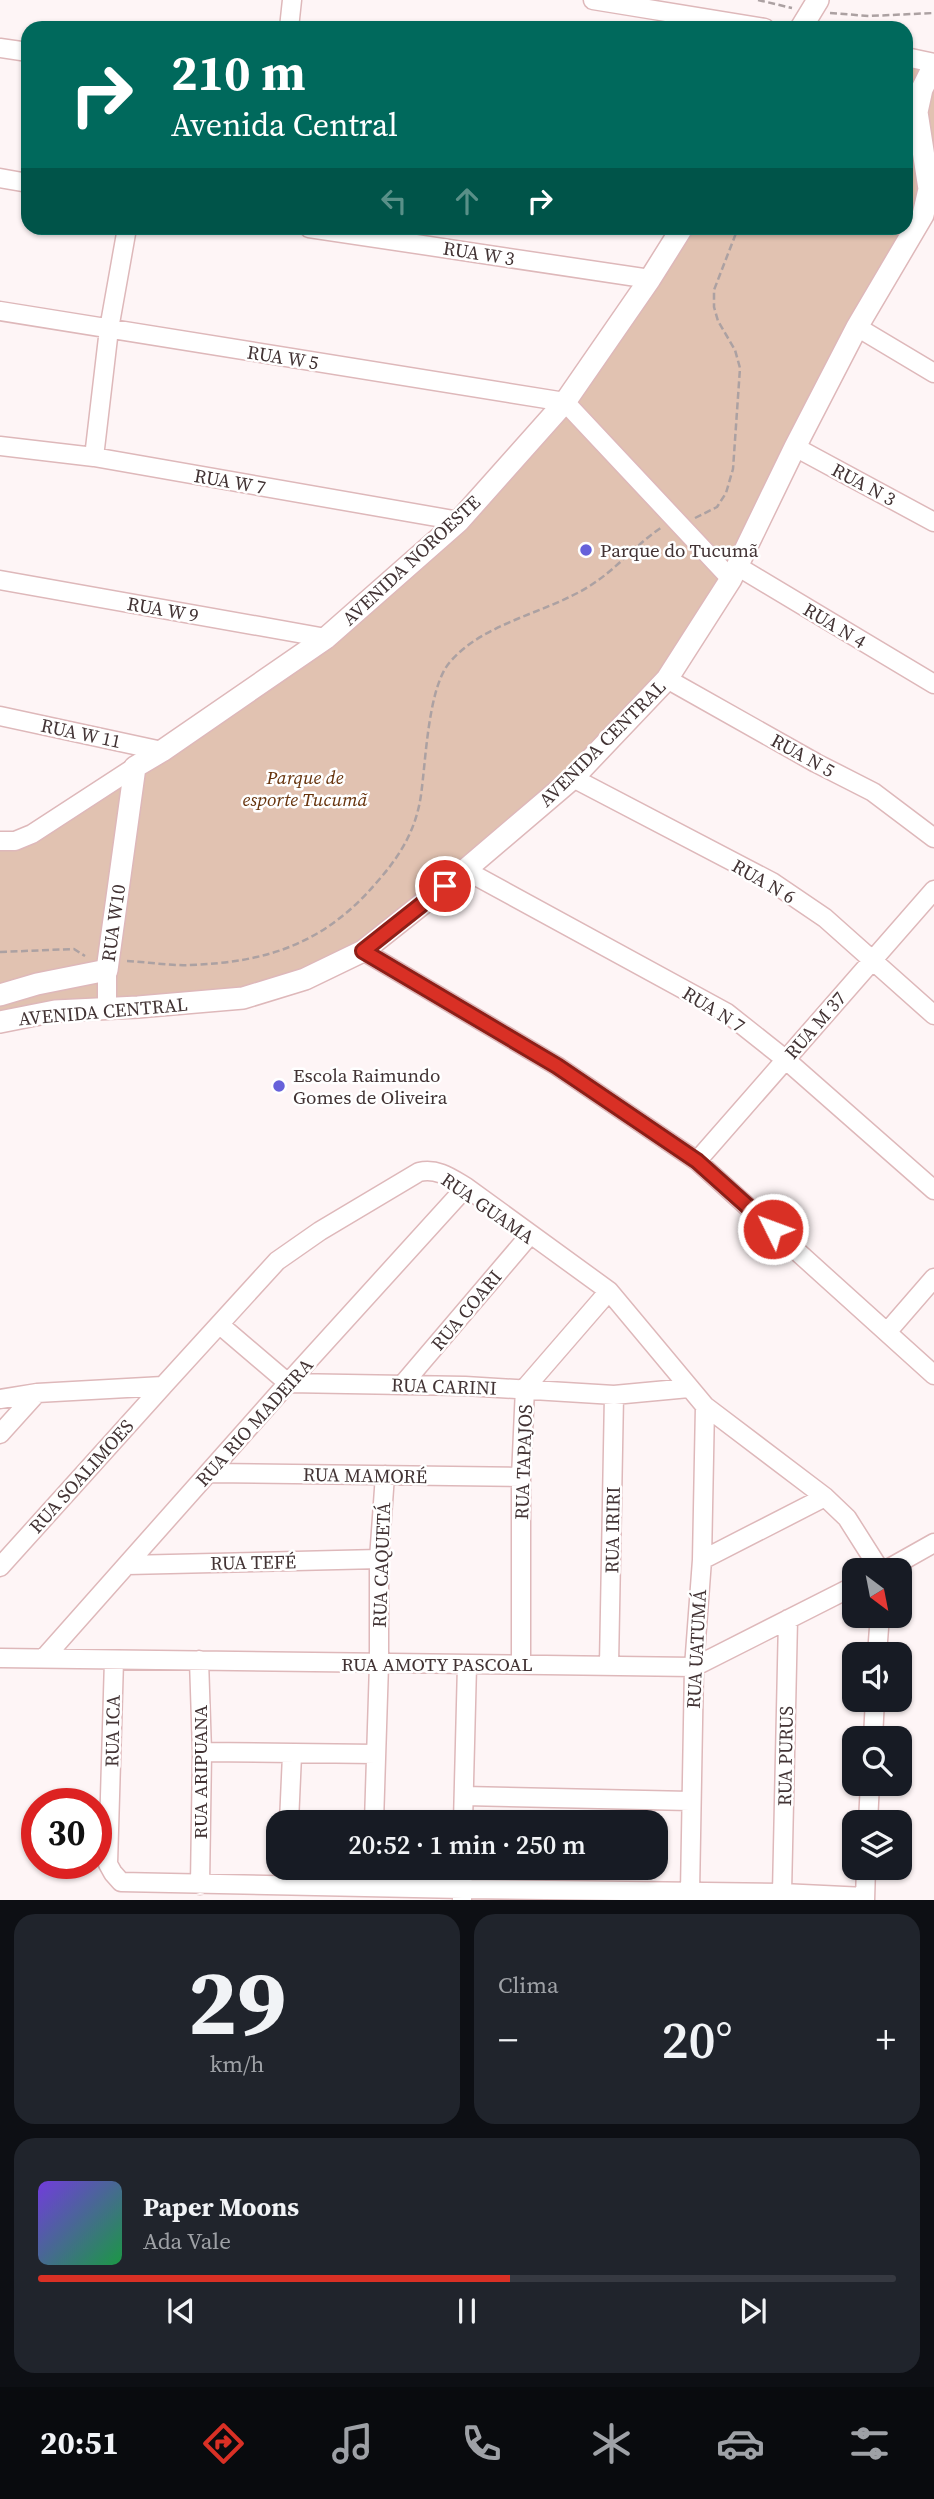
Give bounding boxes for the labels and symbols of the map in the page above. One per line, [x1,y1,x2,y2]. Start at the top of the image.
street label: RUA W 3 [441,235,517,271]
street label: RUA W 5 [245,339,321,375]
street label: RUA N 3 [827,456,901,512]
street label: RUA W 7 [192,462,268,500]
street label: AVENIDA NOROESTE [336,489,486,631]
place label: Parque do Tucumã [600,537,759,563]
marker: Parque do Tucumã [578,542,594,558]
street label: RUA W 9 [125,590,201,628]
street label: RUA N 4 [799,596,872,654]
street label: AVENIDA CENTRAL [533,674,671,812]
street label: RUA W 11 [38,712,124,754]
street label: RUA N 5 [767,727,839,783]
park label: Parque de esporte Tucumã [243,764,369,812]
street label: RUA N 6 [728,852,800,910]
pin [415,856,475,916]
street label: RUA W10 [95,883,131,963]
street label: RUA N 7 [678,980,750,1038]
street label: RUA M 37 [778,986,852,1064]
street label: AVENIDA CENTRAL [17,991,189,1031]
place label: Escola Raimundo Gomes de Oliveira [293,1062,448,1110]
marker: Escola Raimundo Gomes de Oliveira [271,1078,287,1094]
street label: RUA GUAMA [436,1166,540,1250]
position arrow [736,1192,810,1266]
street label: RUA COARI [425,1264,507,1356]
street label: RUA RIO MADEIRA [189,1352,319,1492]
street label: RUA CARINI [391,1371,497,1401]
street label: RUA TAPAJOS [508,1404,538,1520]
street label: RUA SOALIMOES [23,1413,139,1539]
street label: RUA MAMORÉ [303,1461,427,1489]
street label: RUA IRIRI [598,1486,626,1574]
street label: RUA CAQUETÁ [366,1501,396,1628]
street label: RUA TEFÉ [210,1548,296,1576]
north arrow [842,1558,912,1628]
street label: RUA UATUMÁ [680,1588,712,1709]
street label: RUA AMOTY PASCOAL [341,1651,533,1677]
street label: RUA ICA [98,1694,126,1767]
street label: RUA ARIPUANA [187,1704,213,1839]
street label: RUA PURUS [771,1706,799,1806]
speed limit sign: 30 [21,1788,112,1879]

